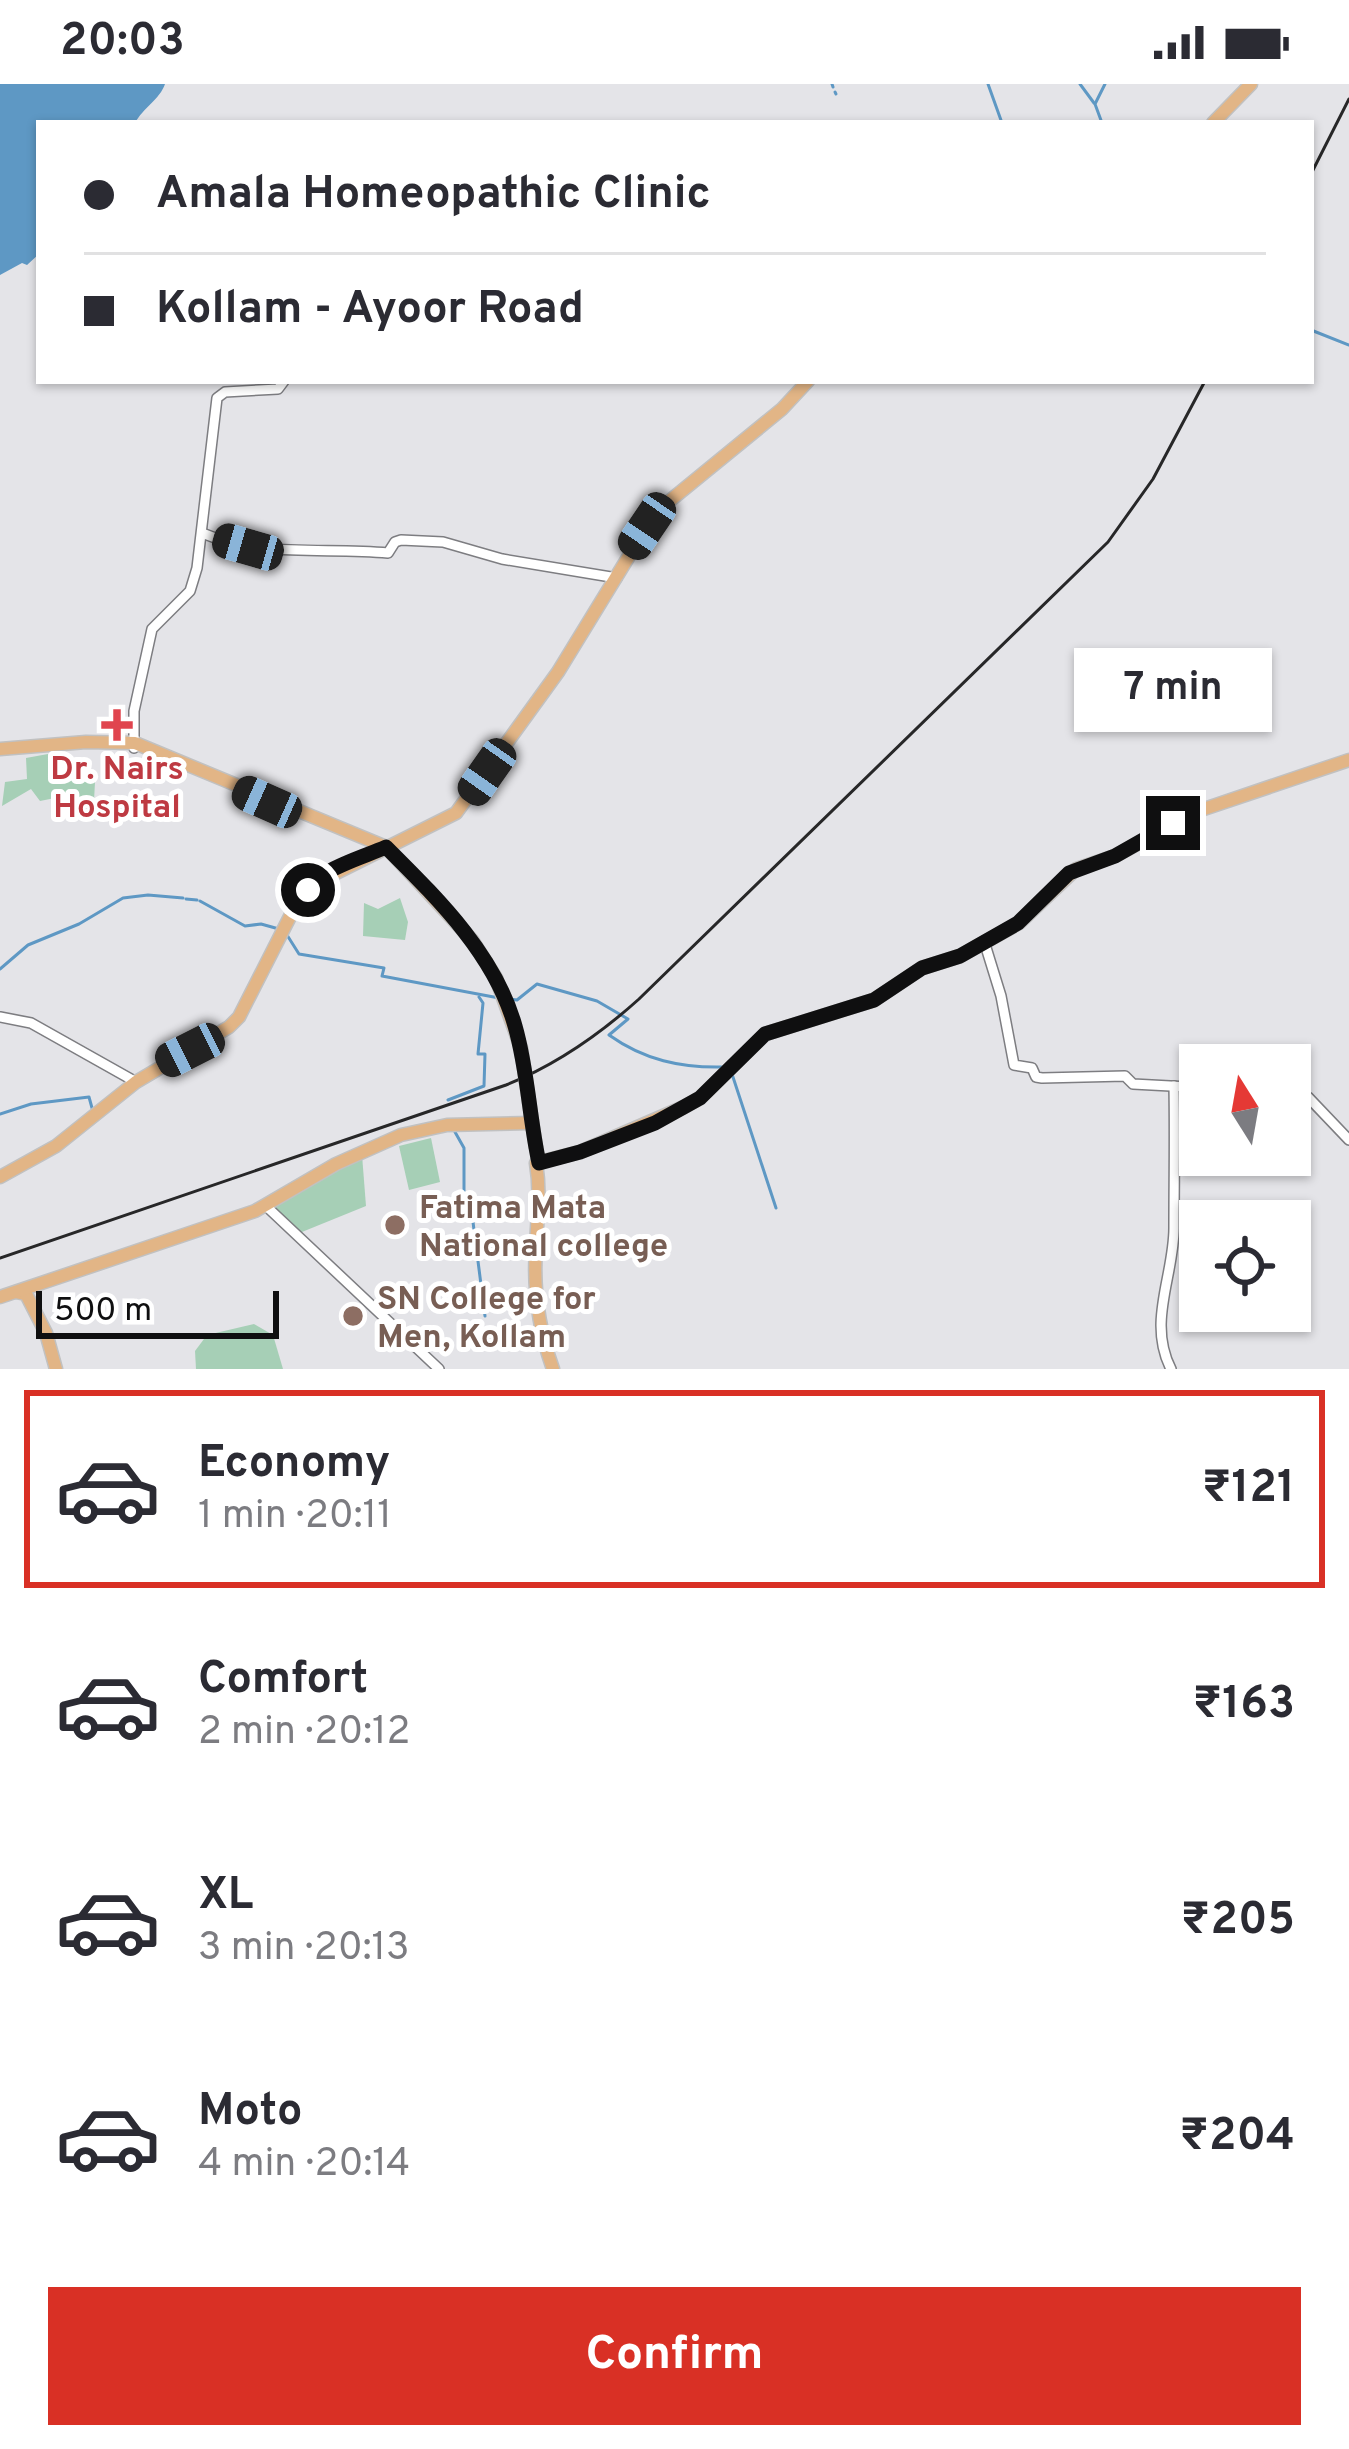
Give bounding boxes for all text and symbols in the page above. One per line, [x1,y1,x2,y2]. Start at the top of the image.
text: 20:03 [60,14,185,71]
text: Amala Homeopathic Clinic [156,167,711,224]
text: Kollam - Ayoor Road [156,282,584,339]
car [612,486,682,566]
car [208,520,288,574]
callout: 7 min [1074,649,1272,733]
text: 7 min [1123,665,1223,714]
marker: Dr. Nairs Hospital [101,709,133,741]
car [452,732,522,812]
place label: Dr. Nairs Hospital [50,750,184,830]
car [227,771,307,833]
route end [1146,796,1200,850]
route start [281,863,335,917]
car [150,1018,230,1082]
north arrow [1179,1044,1311,1176]
map controls [1179,1044,1311,1332]
place label: Fatima Mata National college [419,1189,668,1269]
button: locate [1179,1200,1311,1332]
marker: Fatima Mata National college [382,1212,408,1238]
place label: SN College for Men, Kollam [377,1280,596,1360]
scale bar [36,1285,279,1338]
text: 500 m [54,1291,152,1333]
marker: SN College for Men, Kollam [340,1303,366,1329]
icon: car [54,1435,162,1543]
text: Economy [198,1436,390,1493]
text: ₹121 [1202,1461,1295,1518]
text: 1 min · 20:11 [198,1493,392,1542]
icon: car [54,1651,162,1759]
text: Comfort [198,1652,368,1709]
text: ₹163 [1193,1677,1295,1734]
text: 2 min · 20:12 [198,1709,410,1758]
icon: car [54,1867,162,1975]
text: XL [198,1868,253,1925]
text: ₹205 [1181,1893,1295,1950]
text: 3 min · 20:13 [198,1925,410,1974]
icon: car [54,2083,162,2191]
text: Moto [198,2084,302,2141]
text: ₹204 [1179,2109,1295,2166]
text: 4 min · 20:14 [198,2141,410,2190]
button: Confirm [48,2287,1301,2425]

